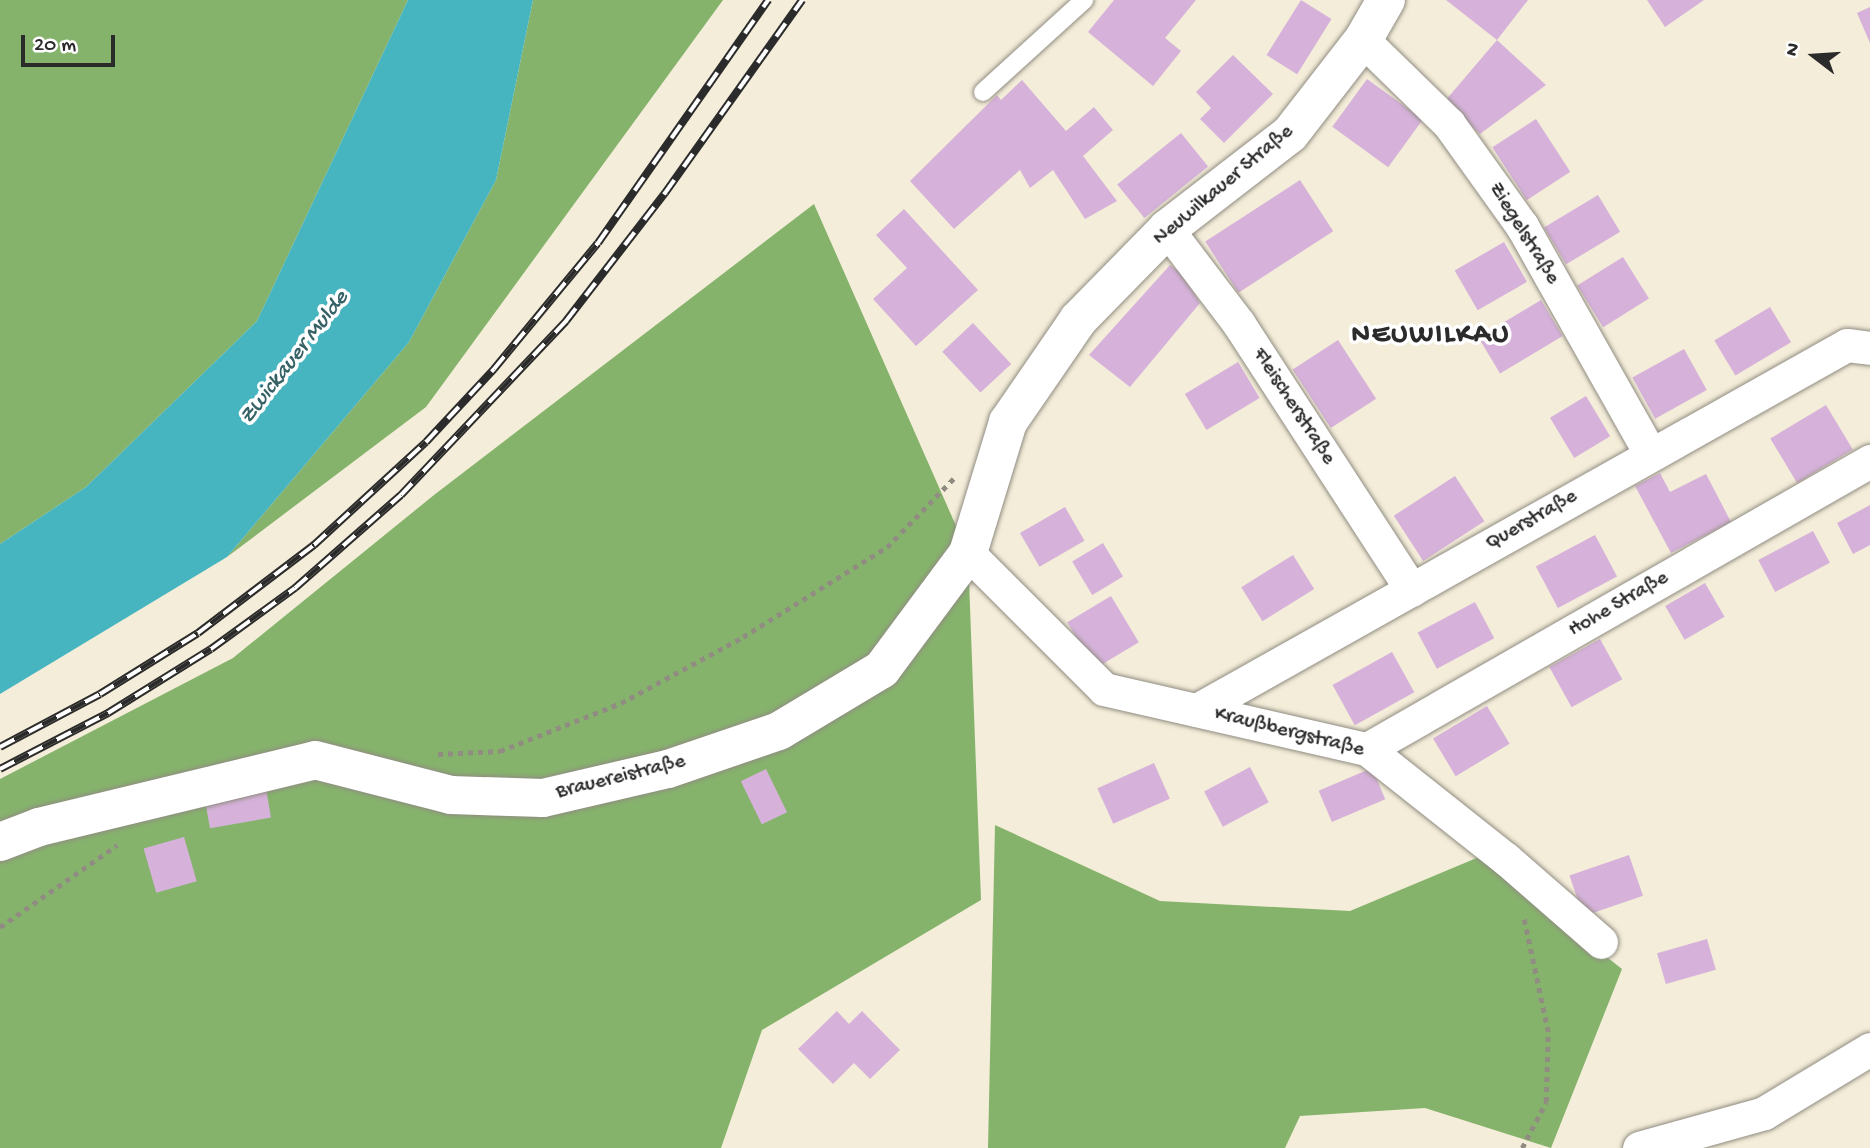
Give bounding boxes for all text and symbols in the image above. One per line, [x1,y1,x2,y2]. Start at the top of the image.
scale bar [24,21,119,65]
north arrow [1779,21,1849,91]
text: 20 m [34,34,76,59]
text: N [1781,40,1806,59]
street label: Neuwilkauer Straße [1149,120,1299,252]
street label: Ziegelstraße [1482,178,1564,290]
water label: Zwickauer Mulde [234,286,356,430]
district label: NEUWILKAU [1353,319,1509,353]
street label: Fleischerstraße [1246,344,1340,470]
street label: Querstraße [1482,485,1582,557]
street label: Hohe Straße [1565,566,1673,644]
street label: Kraußbergstraße [1211,702,1367,764]
street label: Brauereistraße [554,750,688,806]

